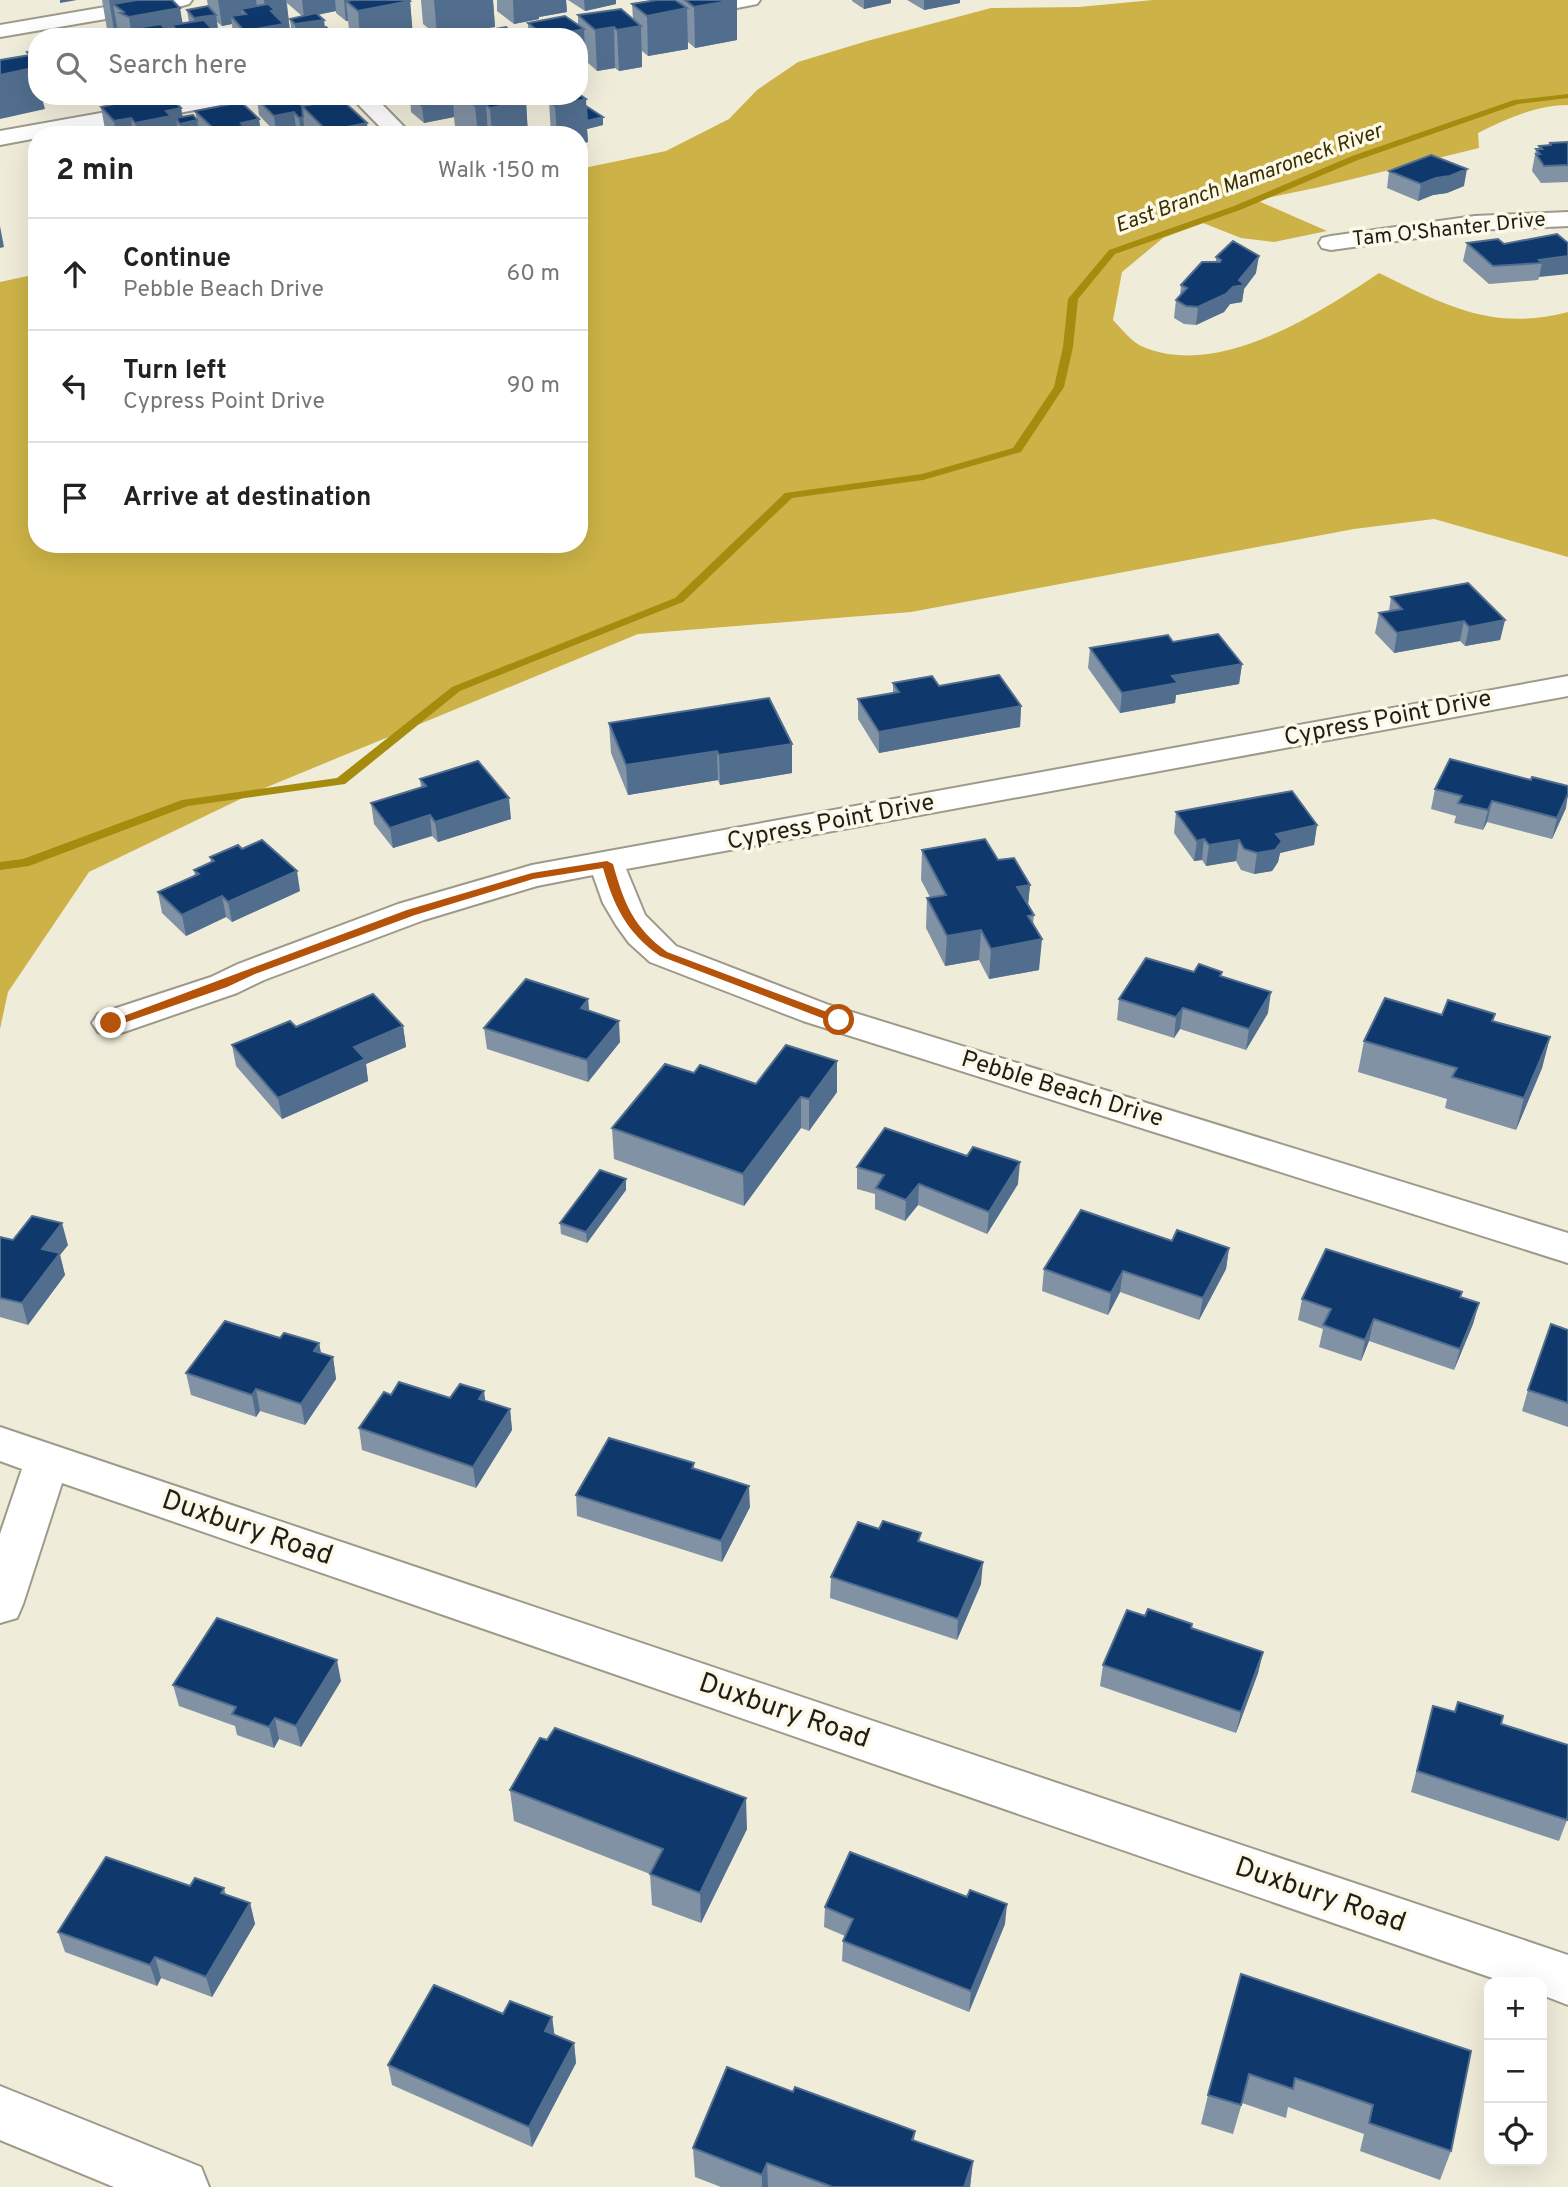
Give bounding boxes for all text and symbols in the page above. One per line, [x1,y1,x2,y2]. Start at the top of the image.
search box [28,28,588,105]
icon: search [52,48,90,86]
text: Search here [108,50,247,83]
water label: East Branch Mamaroneck River [1112,117,1388,240]
text: 2 min [56,153,134,190]
text: Walk · 150 m [438,157,560,186]
street label: Tam O'Shanter Drive [1351,206,1547,254]
text: Continue [123,243,231,276]
icon: ahead [56,255,94,293]
text: 60 m [507,260,560,289]
text: Pebble Beach Drive [123,276,324,305]
text: Turn left [123,355,227,388]
icon: left [56,367,94,405]
text: 90 m [507,372,560,401]
text: Cypress Point Drive [123,388,325,417]
icon: arrive [56,479,94,517]
text: Arrive at destination [123,482,371,515]
street label: Cypress Point Drive [1282,684,1494,754]
street label: Cypress Point Drive [725,788,937,858]
route start [823,1004,854,1035]
route end [95,1007,126,1038]
street label: Pebble Beach Drive [957,1045,1167,1135]
street label: Duxbury Road [157,1483,337,1575]
street label: Duxbury Road [694,1666,874,1758]
street label: Duxbury Road [1230,1850,1410,1942]
map controls [1484,1977,1547,2166]
button: + [1484,1977,1547,2040]
button: − [1484,2040,1547,2103]
button: locate [1484,2103,1547,2166]

